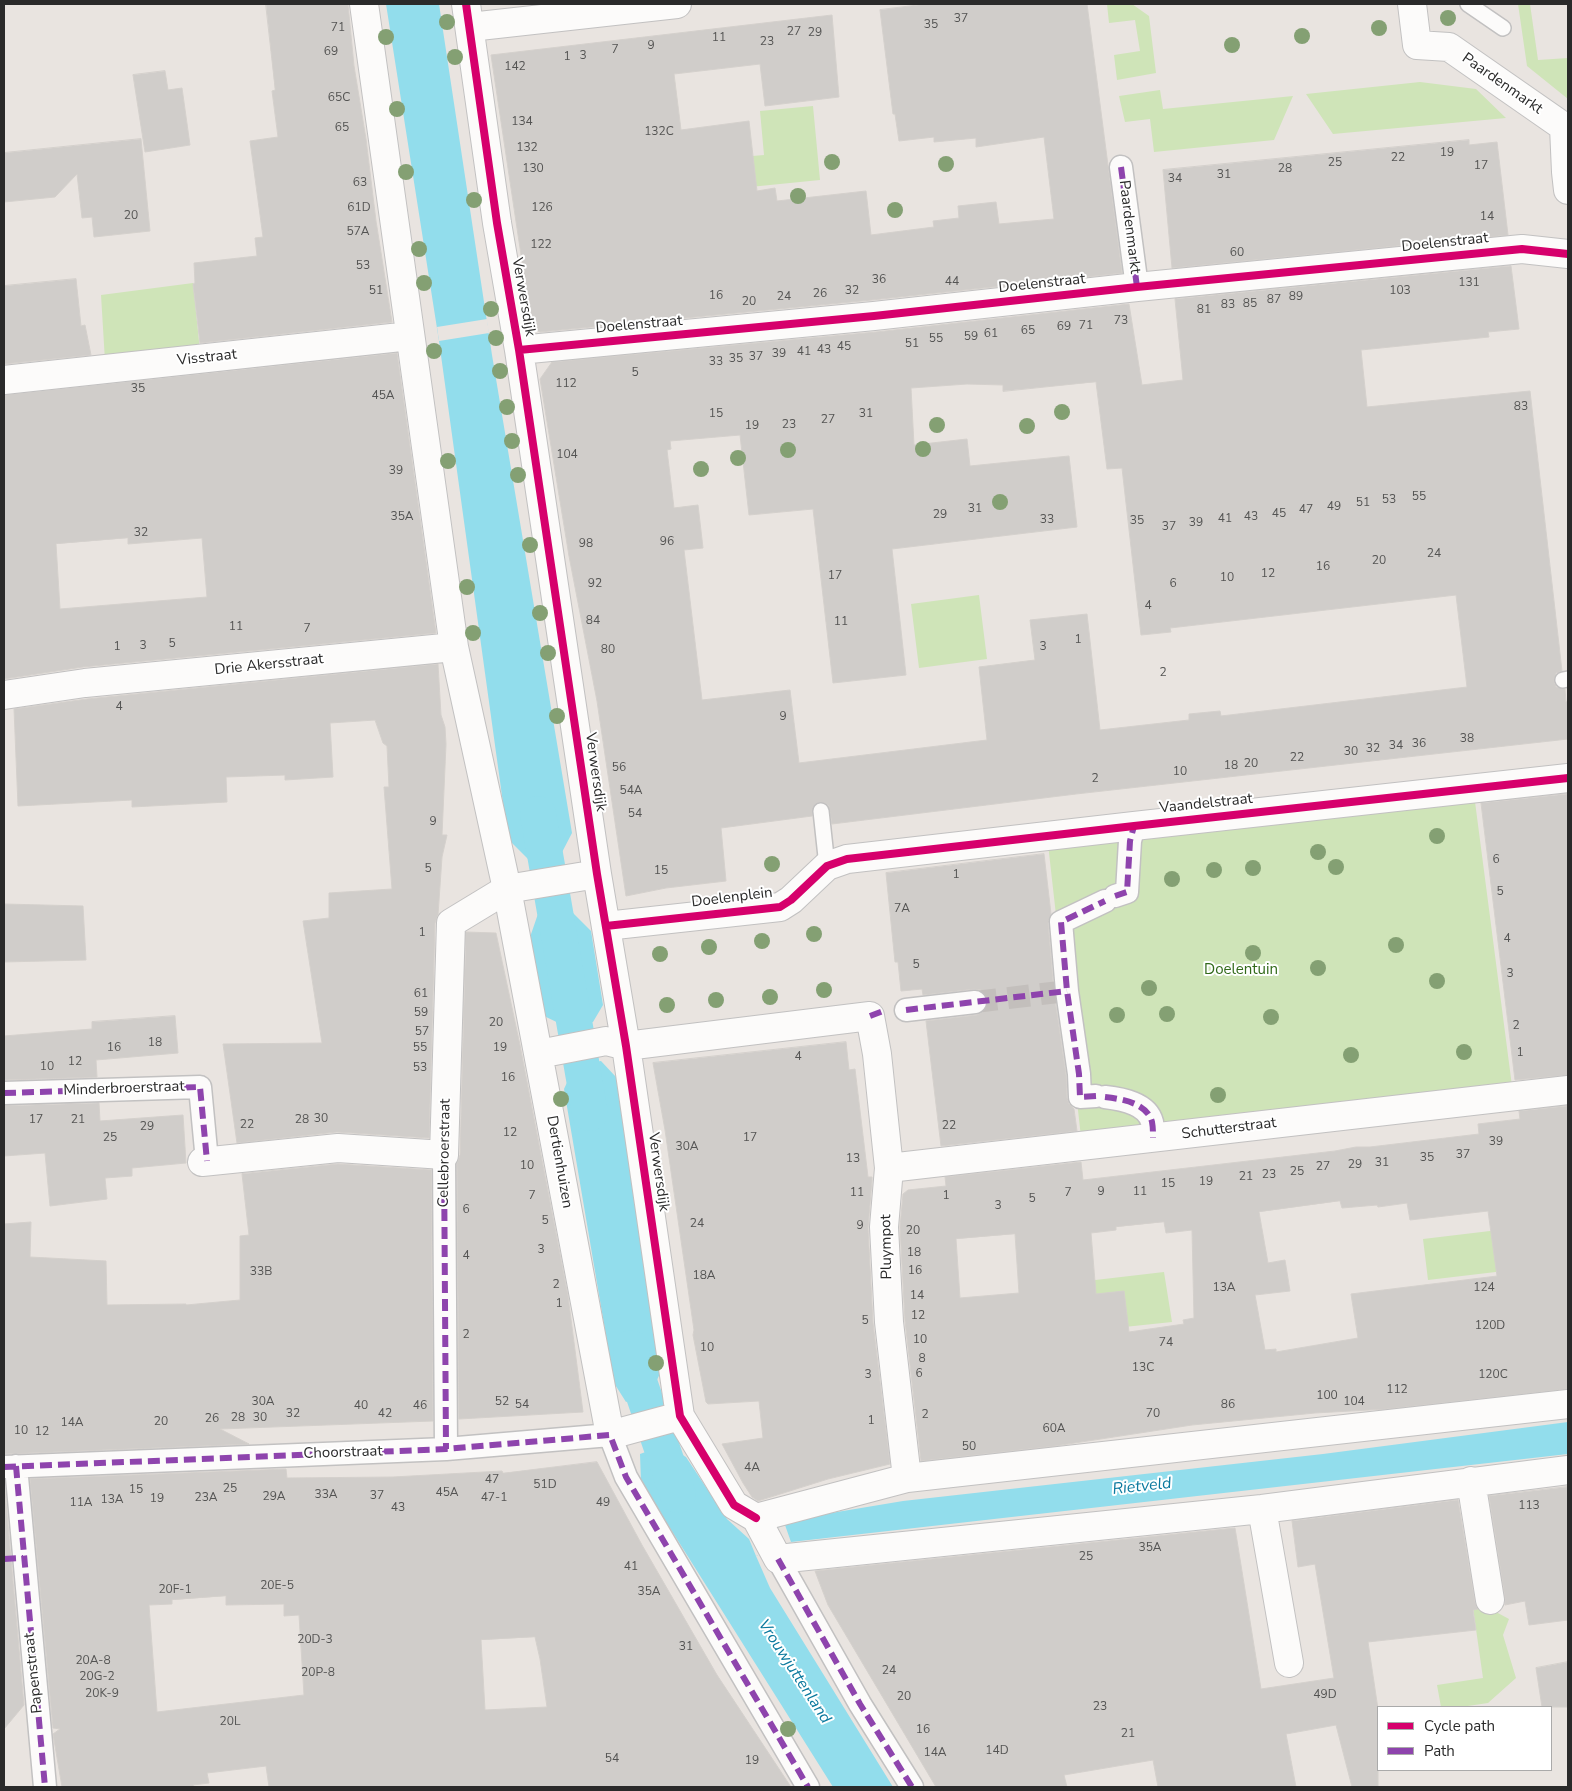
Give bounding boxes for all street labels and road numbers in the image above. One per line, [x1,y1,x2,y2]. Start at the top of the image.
street label: Paardenmarkt [1458,50,1546,118]
street label: Paardenmarkt [1114,179,1144,275]
street label: Doelenstraat [1401,229,1489,257]
street label: Verwersdijk [507,256,539,338]
street label: Doelenstraat [998,270,1086,298]
street label: Doelenstraat [595,312,683,338]
street label: Visstraat [176,346,238,370]
street label: Drie Akersstraat [214,650,324,680]
street label: Verwersdijk [581,731,609,813]
street label: Vaandelstraat [1158,790,1254,818]
street label: Doelenplein [691,884,773,912]
street label: Minderbroerstraat [63,1078,185,1100]
street label: Cellebroerstraat [435,1098,455,1208]
street label: Dertienhuizen [542,1114,576,1210]
street label: Schutterstraat [1181,1114,1277,1144]
street label: Verwersdijk [644,1131,672,1213]
street label: Pluympot [877,1214,897,1280]
street label: Choorstraat [303,1443,383,1463]
street label: Papenstraat [21,1632,47,1714]

